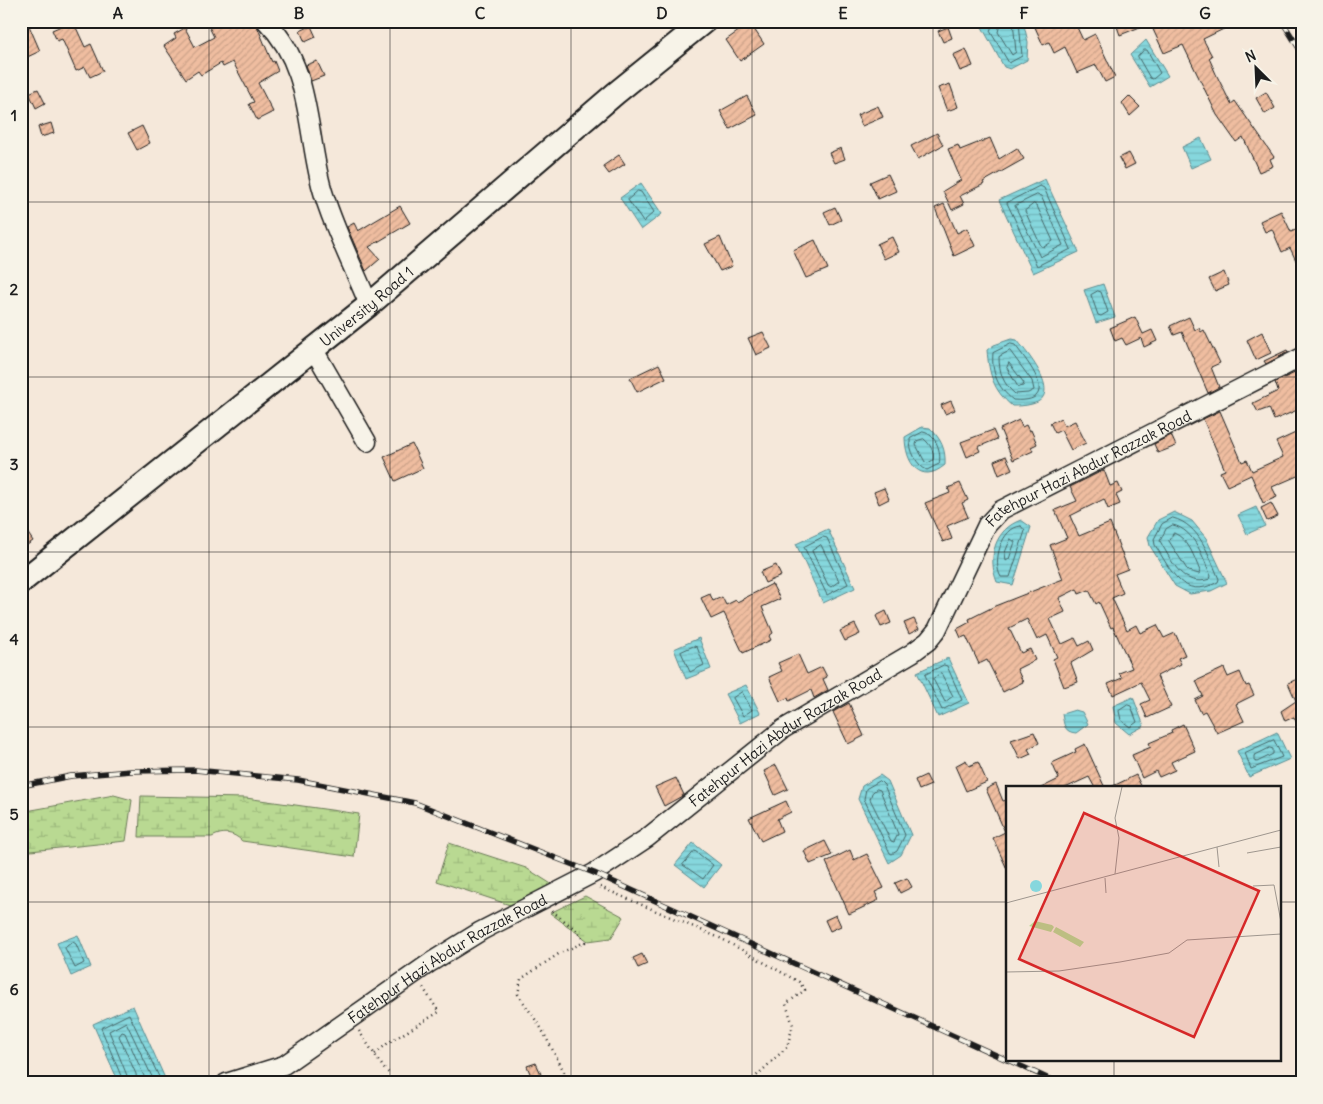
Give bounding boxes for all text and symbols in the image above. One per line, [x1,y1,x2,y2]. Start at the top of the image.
text: A [113,3,123,23]
text: B [294,3,305,23]
text: C [475,3,486,23]
text: D [656,3,668,23]
text: E [838,3,848,23]
text: F [1019,3,1029,23]
text: G [1199,3,1211,23]
north arrow [1230,42,1280,92]
text: N [1243,46,1259,66]
text: 1 [11,105,17,125]
street label: University Road 1 [316,262,417,350]
text: 2 [10,279,19,299]
street label: Fatehpur Hazi Abdur Razzak Road [981,405,1194,530]
text: 3 [9,454,19,474]
text: 4 [9,629,19,649]
street label: Fatehpur Hazi Abdur Razzak Road [685,664,885,810]
inset map [1006,786,1280,1062]
text: 5 [9,804,19,824]
street label: Fatehpur Hazi Abdur Razzak Road [344,889,550,1027]
text: 6 [9,979,19,999]

